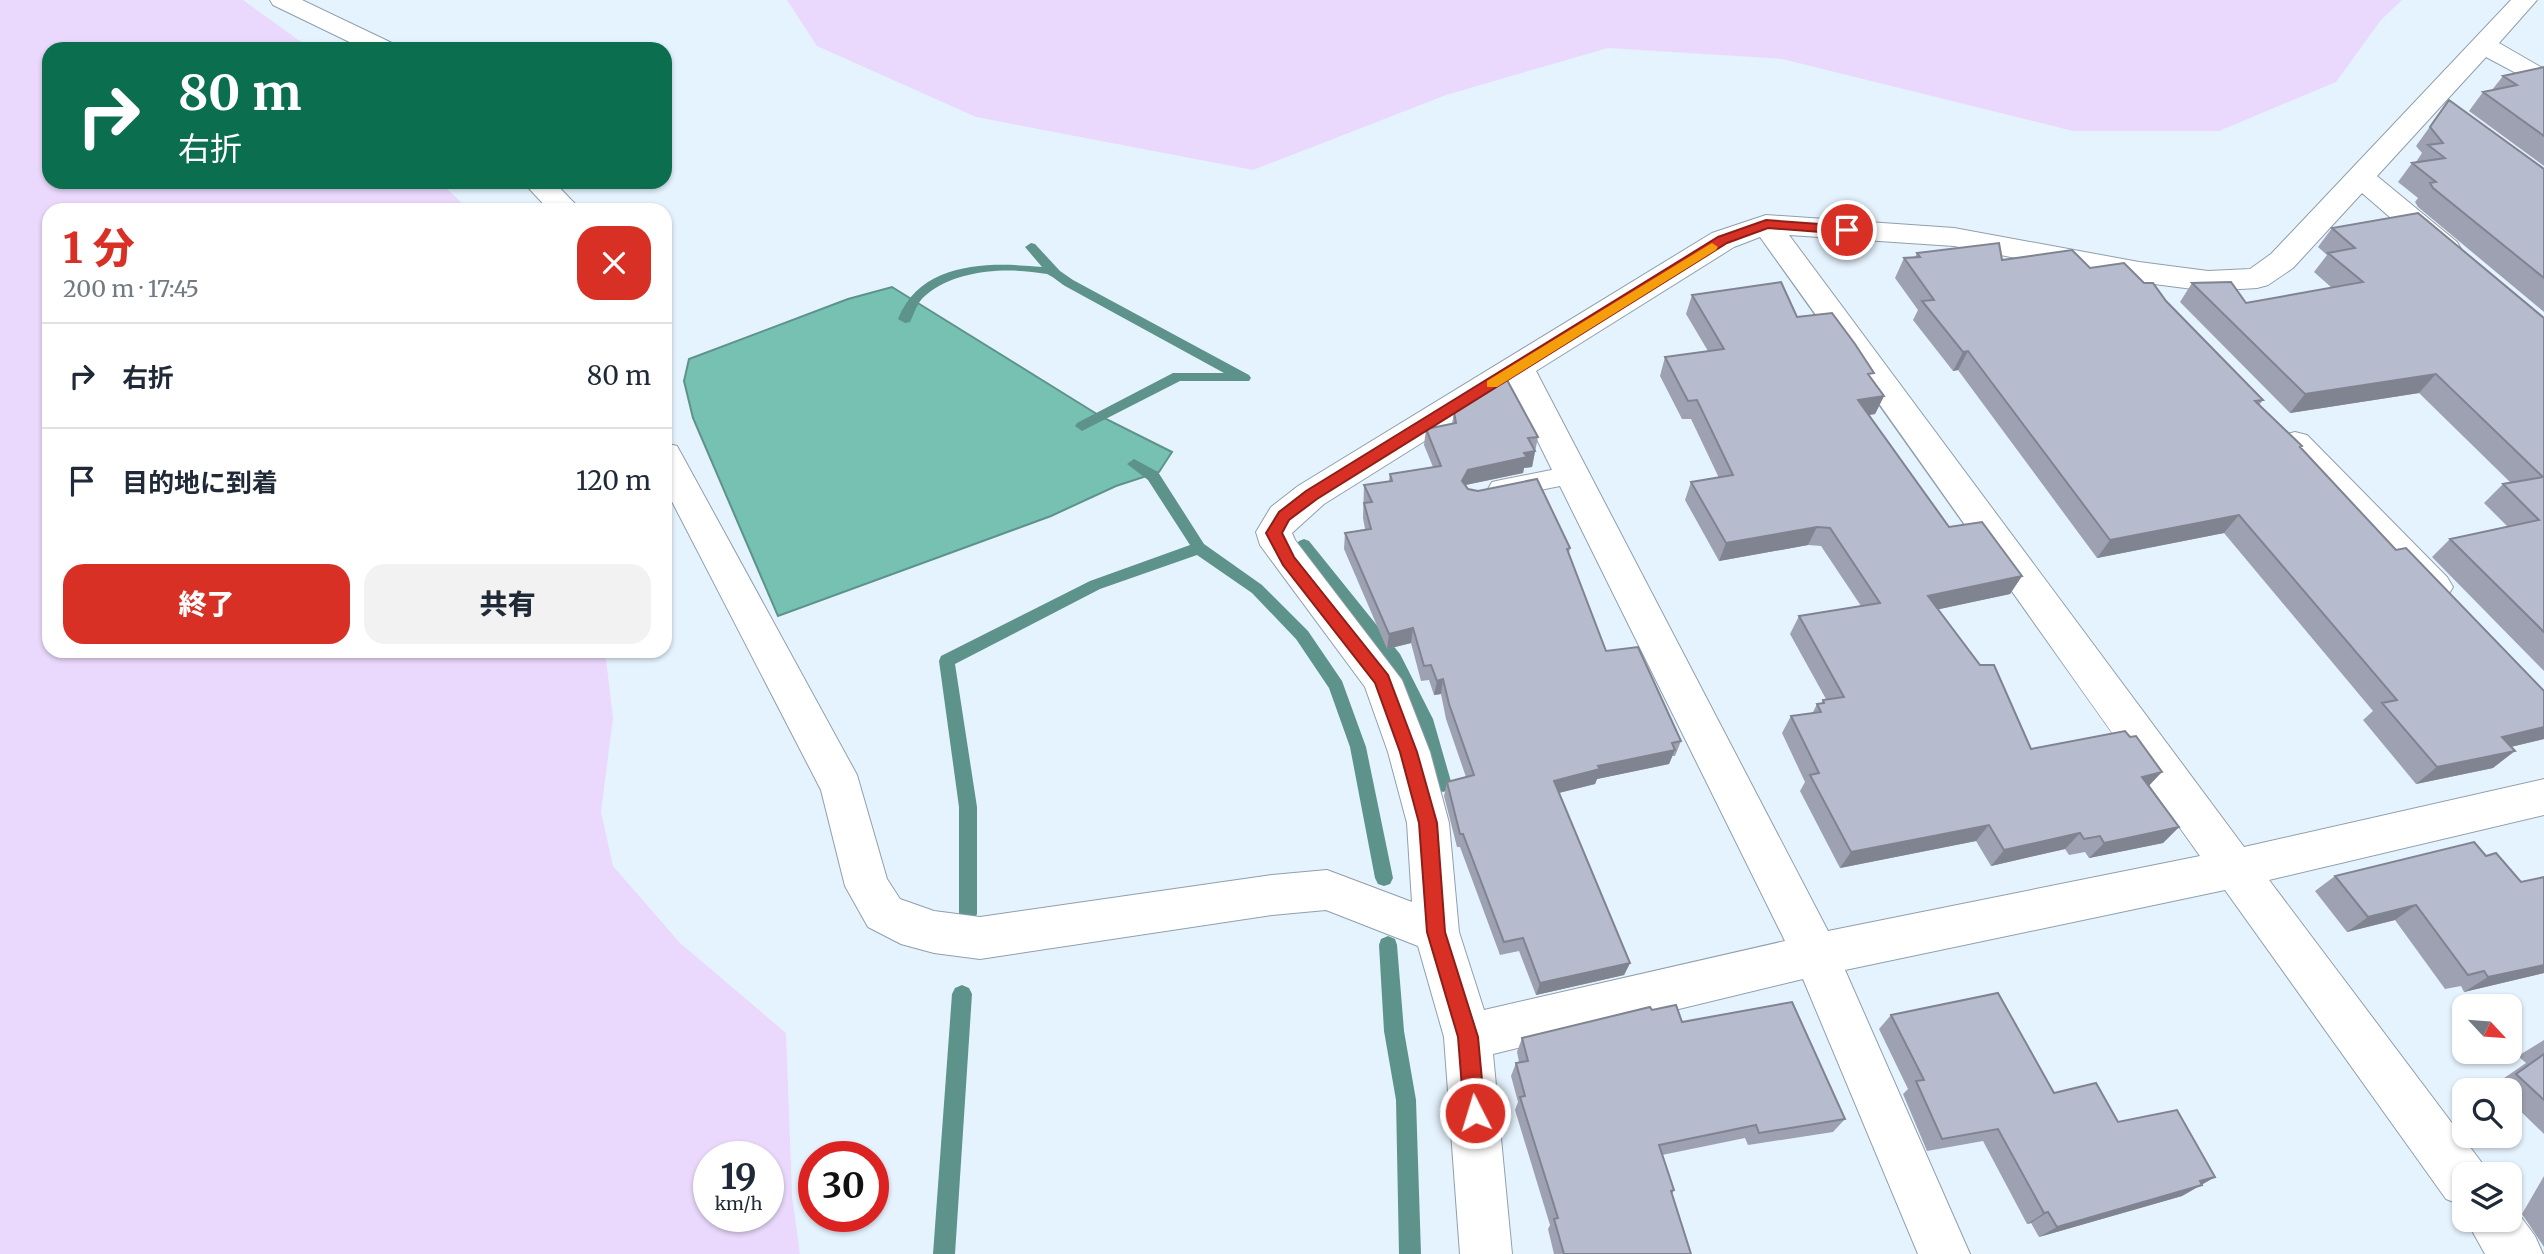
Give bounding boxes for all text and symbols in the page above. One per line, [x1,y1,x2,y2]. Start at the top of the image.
text: 80 m [178,62,301,123]
icon: right [63,70,154,161]
text: 右折 [178,129,242,169]
pin [1817,200,1877,260]
icon: arrive [1828,211,1866,249]
text: 1 分 [63,222,135,274]
button: close [577,226,651,300]
text: 200 m · 17:45 [63,274,199,303]
icon: right [63,357,101,395]
text: 80 m [587,359,651,392]
text: 右折 [122,361,174,394]
icon: arrive [63,462,101,500]
text: 120 m [576,464,651,497]
text: 目的地に到着 [122,466,278,499]
button: 終了 [63,564,350,644]
button: 共有 [364,564,651,644]
north arrow [2452,994,2522,1064]
map controls [2452,994,2522,1232]
position arrow [1438,1076,1512,1150]
button: search [2452,1078,2522,1148]
speed limit sign: 30 [798,1141,889,1232]
text: 19 [720,1155,757,1199]
button: layers [2452,1162,2522,1232]
text: km/h [715,1192,762,1215]

